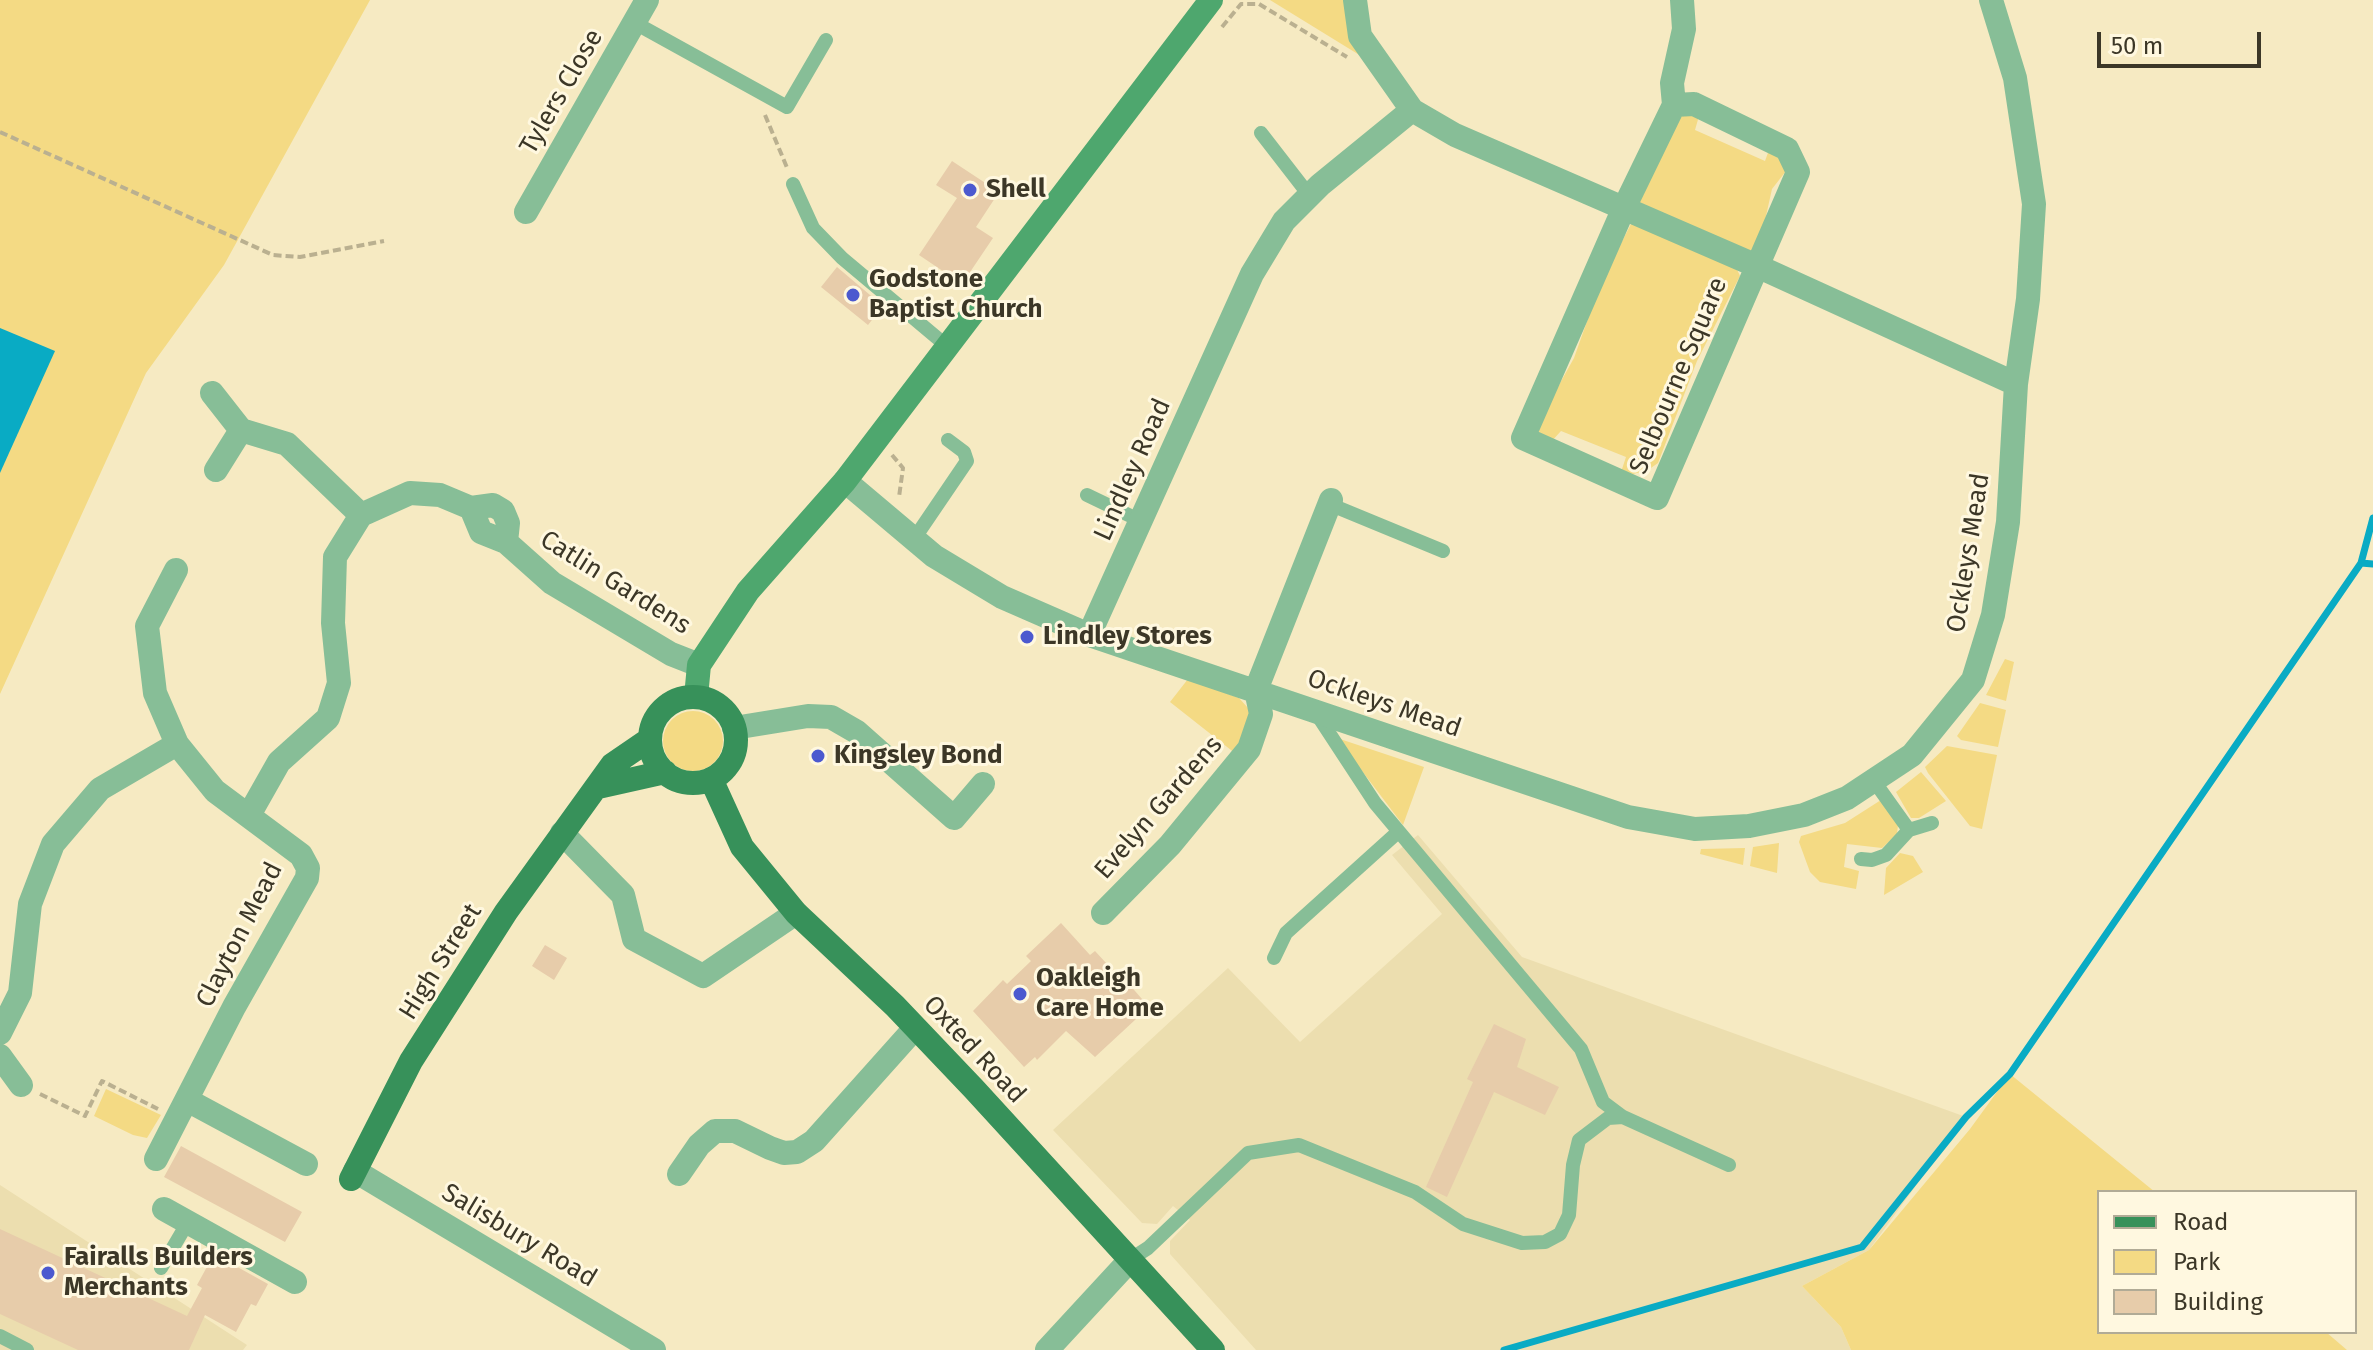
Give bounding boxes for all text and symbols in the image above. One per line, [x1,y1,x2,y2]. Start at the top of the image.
scale bar [2101,16,2265,66]
street label: Tylers Close [514,24,610,160]
text: 50 m [2111,32,2163,60]
place label: Shell [986,174,1046,206]
marker: Shell [961,181,979,199]
place label: Godstone Baptist Church [869,264,1043,326]
street label: Selbourne Square [1624,273,1734,479]
marker: Godstone Baptist Church [844,286,862,304]
street label: Lindley Road [1088,394,1178,546]
street label: Ockleys Mead [1941,471,1997,635]
street label: Catlin Gardens [534,524,696,642]
place label: Lindley Stores [1043,621,1212,653]
marker: Lindley Stores [1018,628,1036,646]
street label: Ockleys Mead [1303,663,1465,745]
street label: Evelyn Gardens [1088,730,1230,886]
place label: Kingsley Bond [834,740,1003,772]
marker: Kingsley Bond [809,747,827,765]
street label: Clayton Mead [190,857,290,1013]
street label: High Street [393,898,489,1026]
place label: Oakleigh Care Home [1036,963,1164,1024]
marker: Oakleigh Care Home [1011,985,1029,1003]
street label: Oxted Road [916,990,1032,1110]
street label: Salisbury Road [436,1177,602,1295]
legend [2097,1190,2357,1334]
text: Road [2173,1208,2228,1236]
place label: Fairalls Builders Merchants [64,1242,253,1304]
text: Park [2173,1248,2220,1276]
marker: Fairalls Builders Merchants [39,1264,57,1282]
text: Building [2173,1288,2263,1316]

